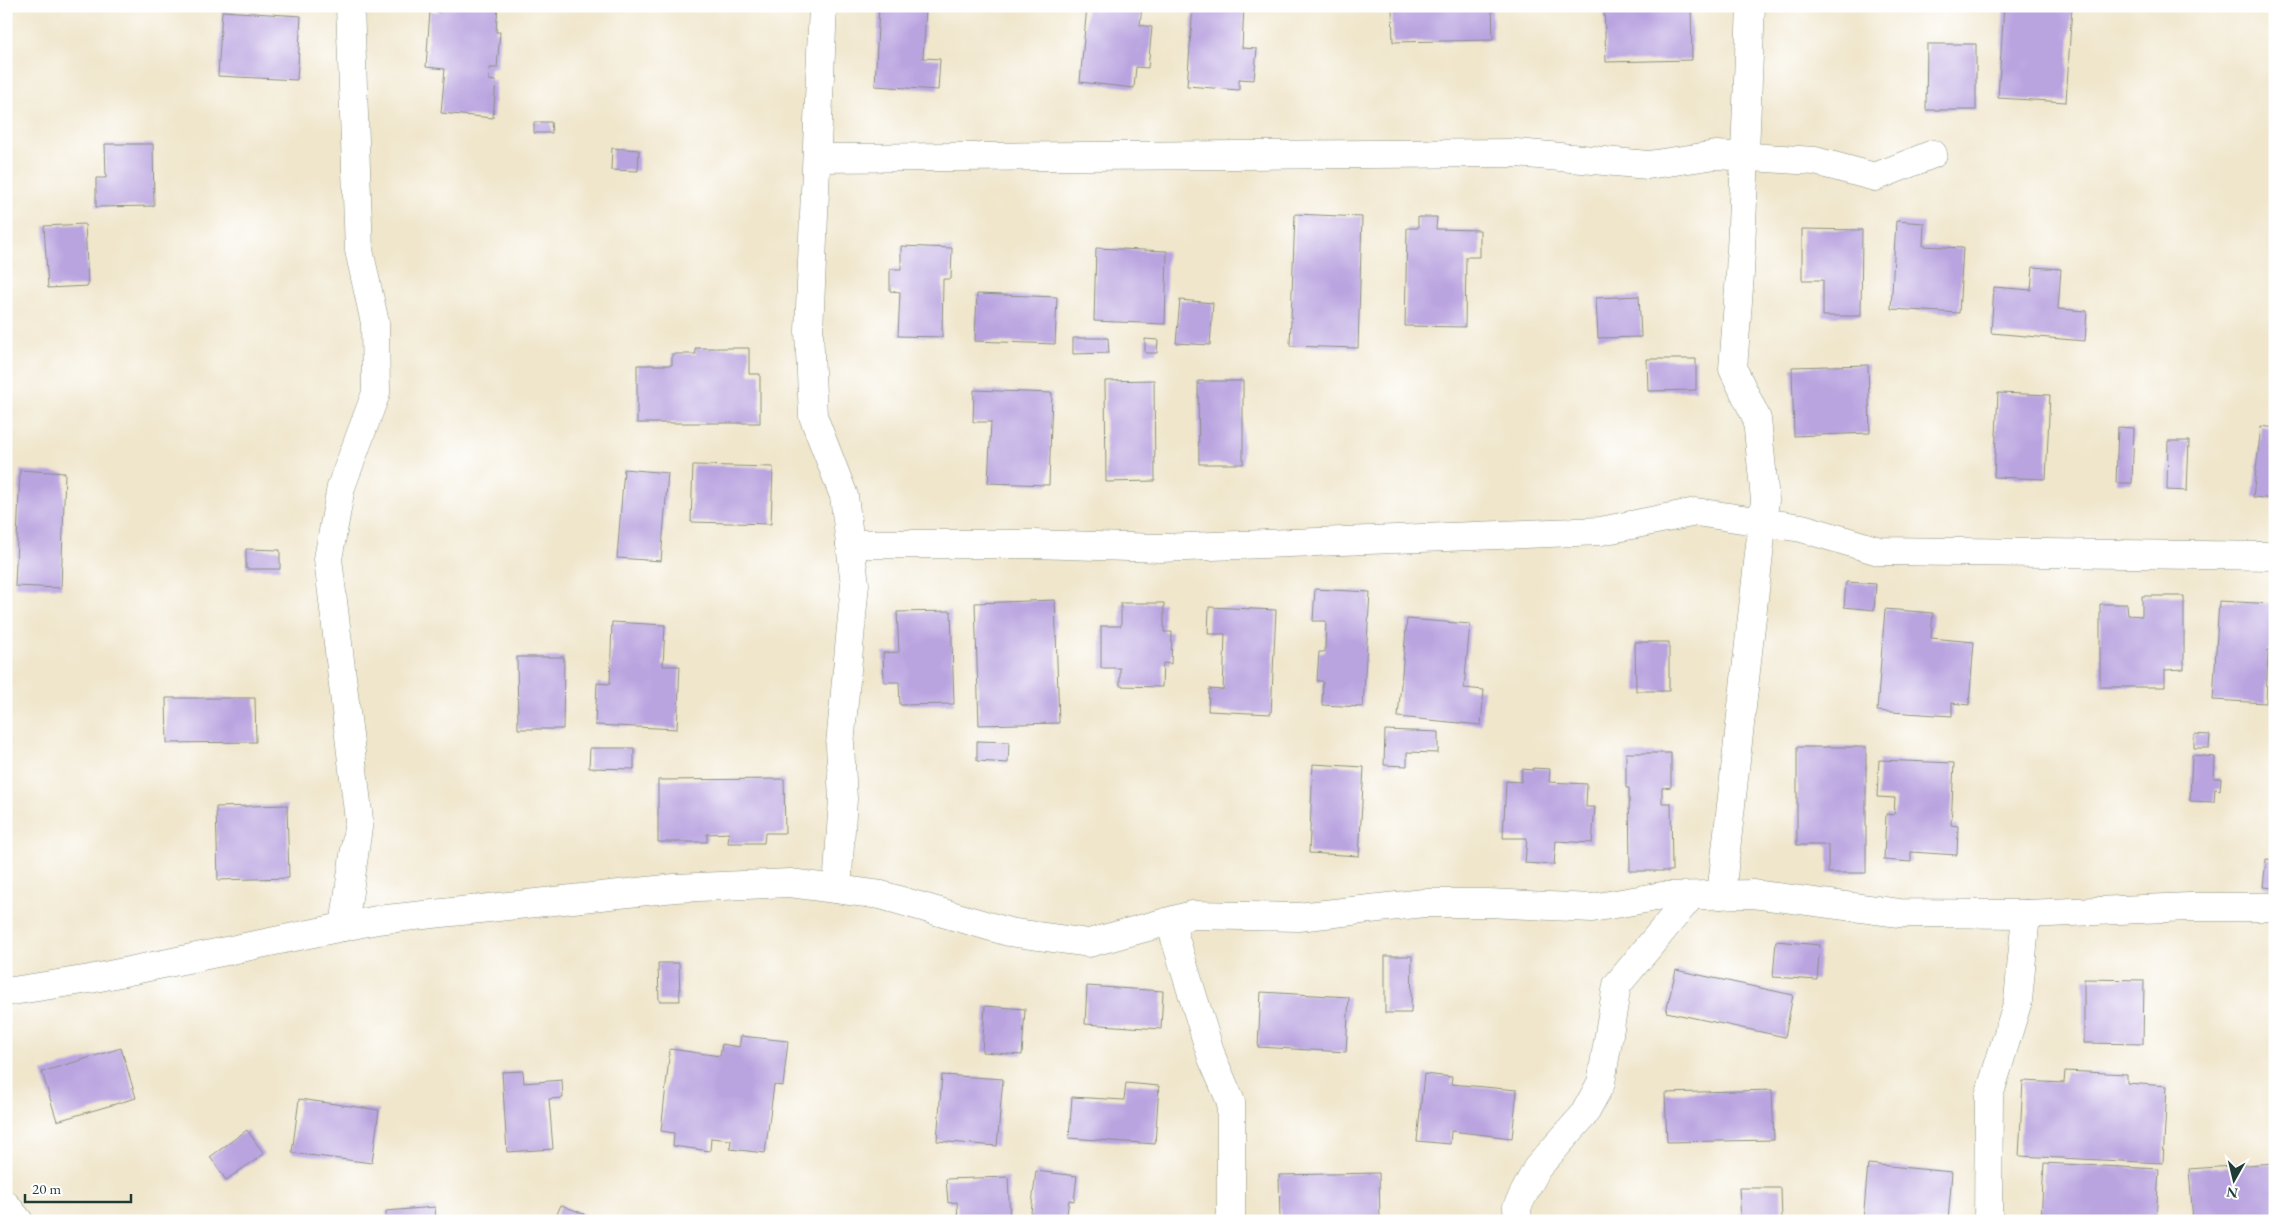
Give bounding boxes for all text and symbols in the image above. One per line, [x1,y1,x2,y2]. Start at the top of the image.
north arrow [2208,1154,2258,1204]
scale bar [25,1172,131,1204]
text: 20 m [32,1179,61,1198]
text: N [2225,1183,2239,1203]

